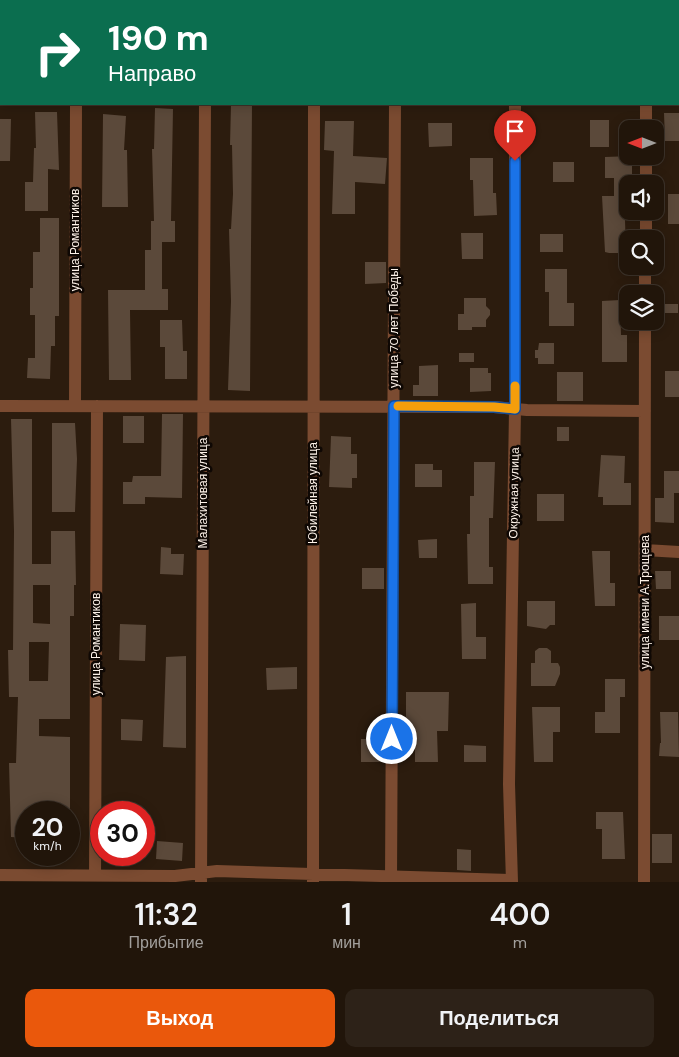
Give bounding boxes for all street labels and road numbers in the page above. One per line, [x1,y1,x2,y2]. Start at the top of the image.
street label: улица Романтиков [67,189,83,291]
street label: улица 70 лет Победы [386,268,402,388]
street label: Малахитовая улица [195,437,211,548]
street label: Юбилейная улица [305,442,321,544]
street label: Окружная улица [505,447,523,539]
street label: улица имени А.Трощева [637,535,653,669]
street label: улица Романтиков [88,593,104,695]

